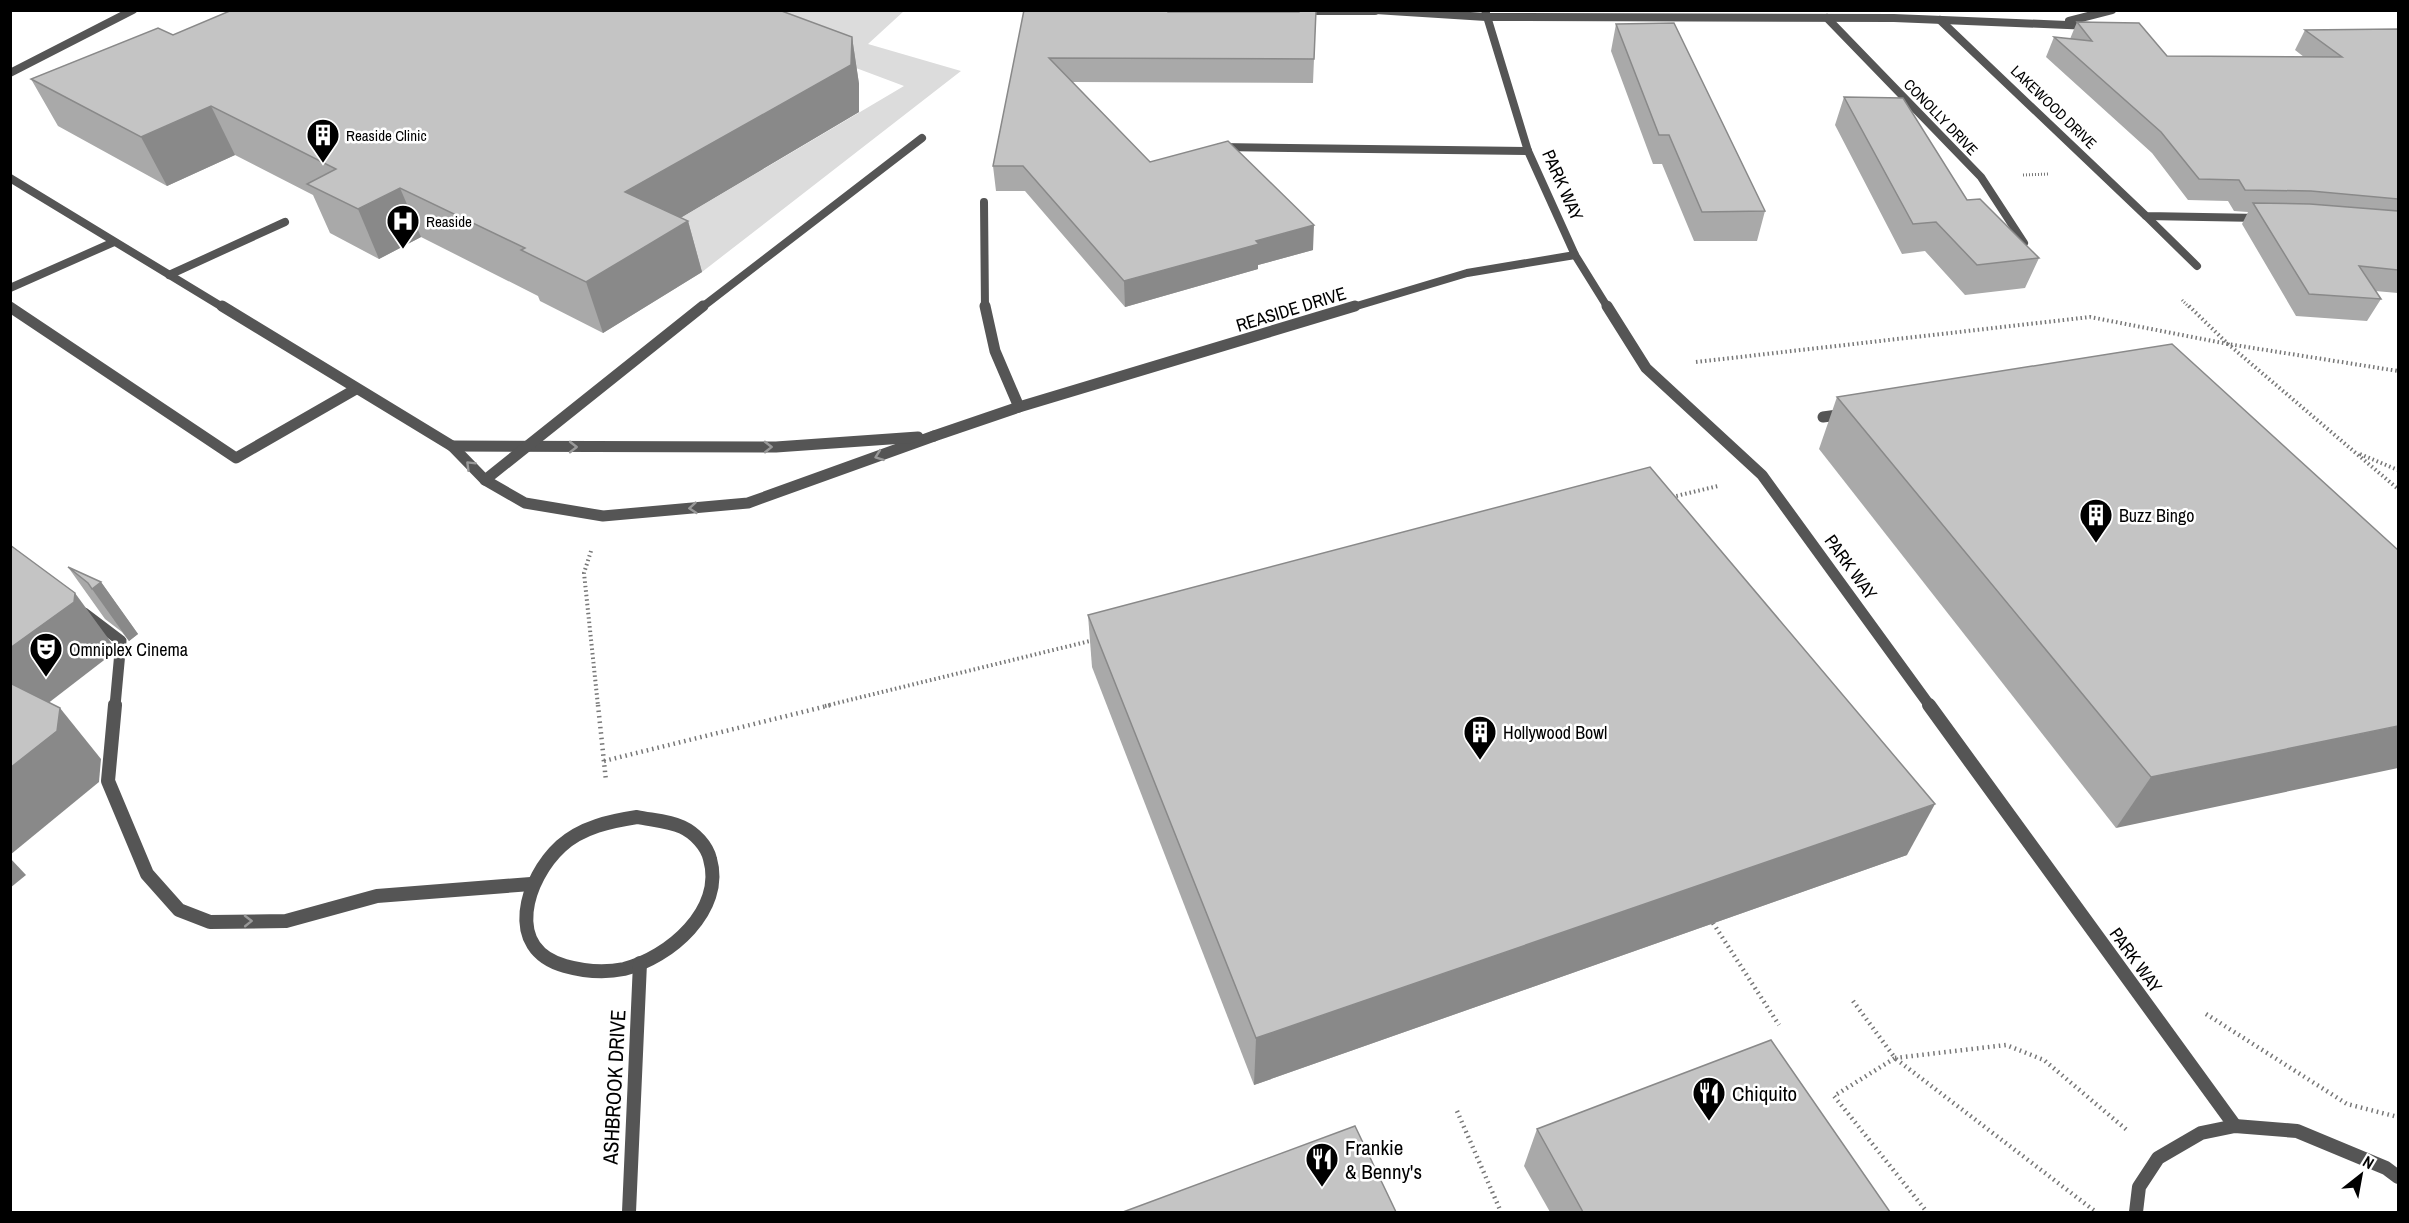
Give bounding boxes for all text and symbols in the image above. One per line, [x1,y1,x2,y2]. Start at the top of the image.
street label: LAKEWOOD DRIVE [2006,61,2102,153]
street label: CONOLLY DRIVE [1899,74,1983,160]
building icon: Reaside Clinic [305,117,341,164]
place label: Reaside Clinic [346,125,427,146]
street label: PARK WAY [1536,146,1590,225]
hospital icon: Reaside [385,203,421,250]
place label: Reaside [426,211,472,232]
street label: REASIDE DRIVE [1233,280,1349,338]
one-way arrow [569,441,578,453]
one-way arrow [764,441,773,453]
one-way arrow [874,448,885,461]
one-way arrow [466,461,477,471]
building icon: Buzz Bingo [2078,497,2114,544]
one-way arrow [688,501,697,514]
place label: Buzz Bingo [2119,503,2195,528]
street label: PARK WAY [1819,529,1883,605]
theatre icon: Omniplex Cinema [28,631,64,678]
place label: Omniplex Cinema [69,637,188,662]
building icon: Hollywood Bowl [1462,714,1498,761]
place label: Hollywood Bowl [1503,720,1607,745]
one-way arrow [243,915,252,928]
street label: PARK WAY [2104,922,2168,998]
street label: ASHBROOK DRIVE [595,1009,633,1166]
restaurant icon: Chiquito [1691,1075,1727,1122]
place label: Chiquito [1732,1079,1797,1108]
place label: Frankie & Benny's [1345,1133,1422,1186]
restaurant icon: Frankie & Benny's [1304,1141,1340,1188]
north arrow [2331,1145,2391,1205]
text: N [2359,1150,2378,1174]

